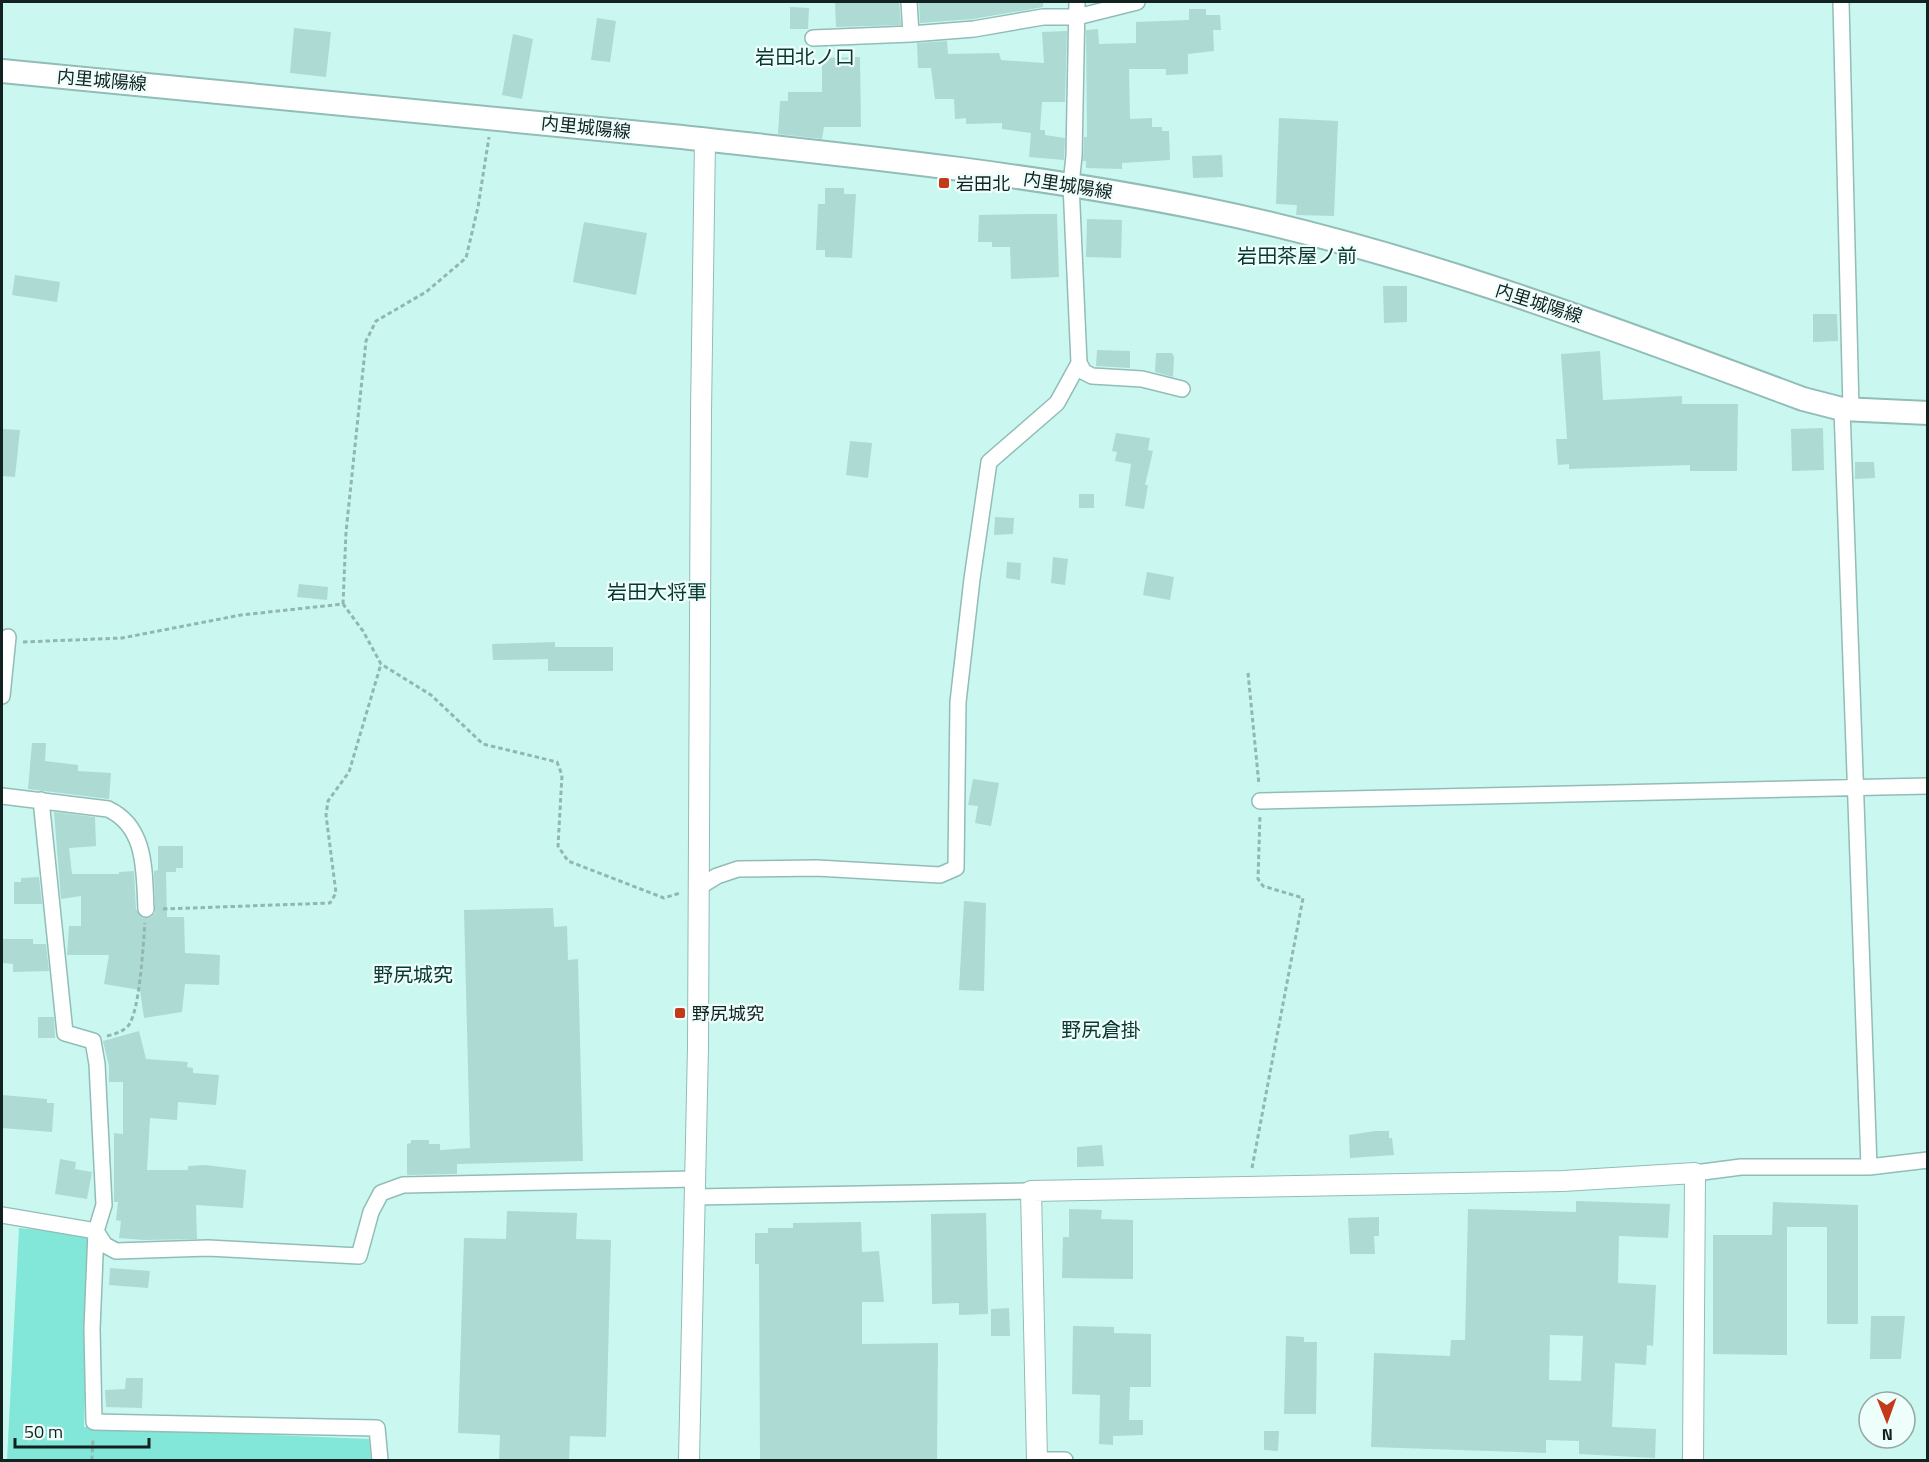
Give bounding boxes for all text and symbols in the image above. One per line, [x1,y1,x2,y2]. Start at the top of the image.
district label: 岩田北ノ口 [755,41,855,72]
street label: 内里城陽線 [56,63,148,97]
street label: 内里城陽線 [540,109,632,145]
street label: 内里城陽線 [1021,165,1115,205]
place label: 岩田北 [956,170,1010,197]
marker: 岩田北 [937,176,951,190]
district label: 岩田茶屋ノ前 [1237,240,1357,271]
street label: 内里城陽線 [1492,276,1586,330]
district label: 岩田大将軍 [607,576,707,607]
district label: 野尻城究 [373,959,453,990]
place label: 野尻城究 [692,1000,764,1027]
marker: 野尻城究 [673,1006,687,1020]
district label: 野尻倉掛 [1061,1014,1141,1045]
north arrow [1857,1390,1917,1450]
scale bar [15,1411,148,1449]
text: 50 m [24,1418,63,1445]
text: N [1882,1423,1893,1447]

